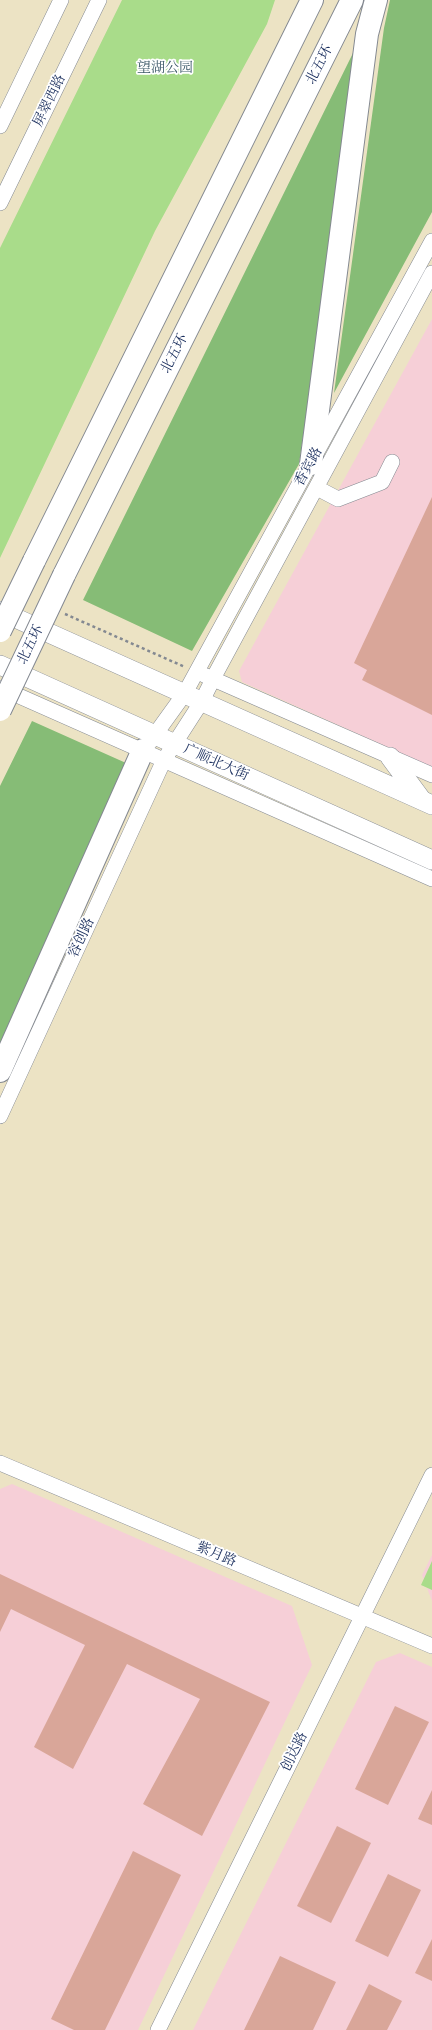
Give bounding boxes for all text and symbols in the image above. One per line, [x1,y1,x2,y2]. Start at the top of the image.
street label: 北五环 [303,42,337,88]
park label: 望湖公园 [137,61,193,77]
street label: 屏翠西路 [30,72,70,130]
street label: 北五环 [158,331,192,377]
street label: 香宾路 [291,445,327,489]
street label: 北五环 [14,622,48,668]
street label: 广顺北大街 [181,741,251,785]
street label: 容创路 [66,915,98,961]
street label: 紫月路 [193,1539,239,1571]
street label: 创达路 [278,1729,312,1775]

